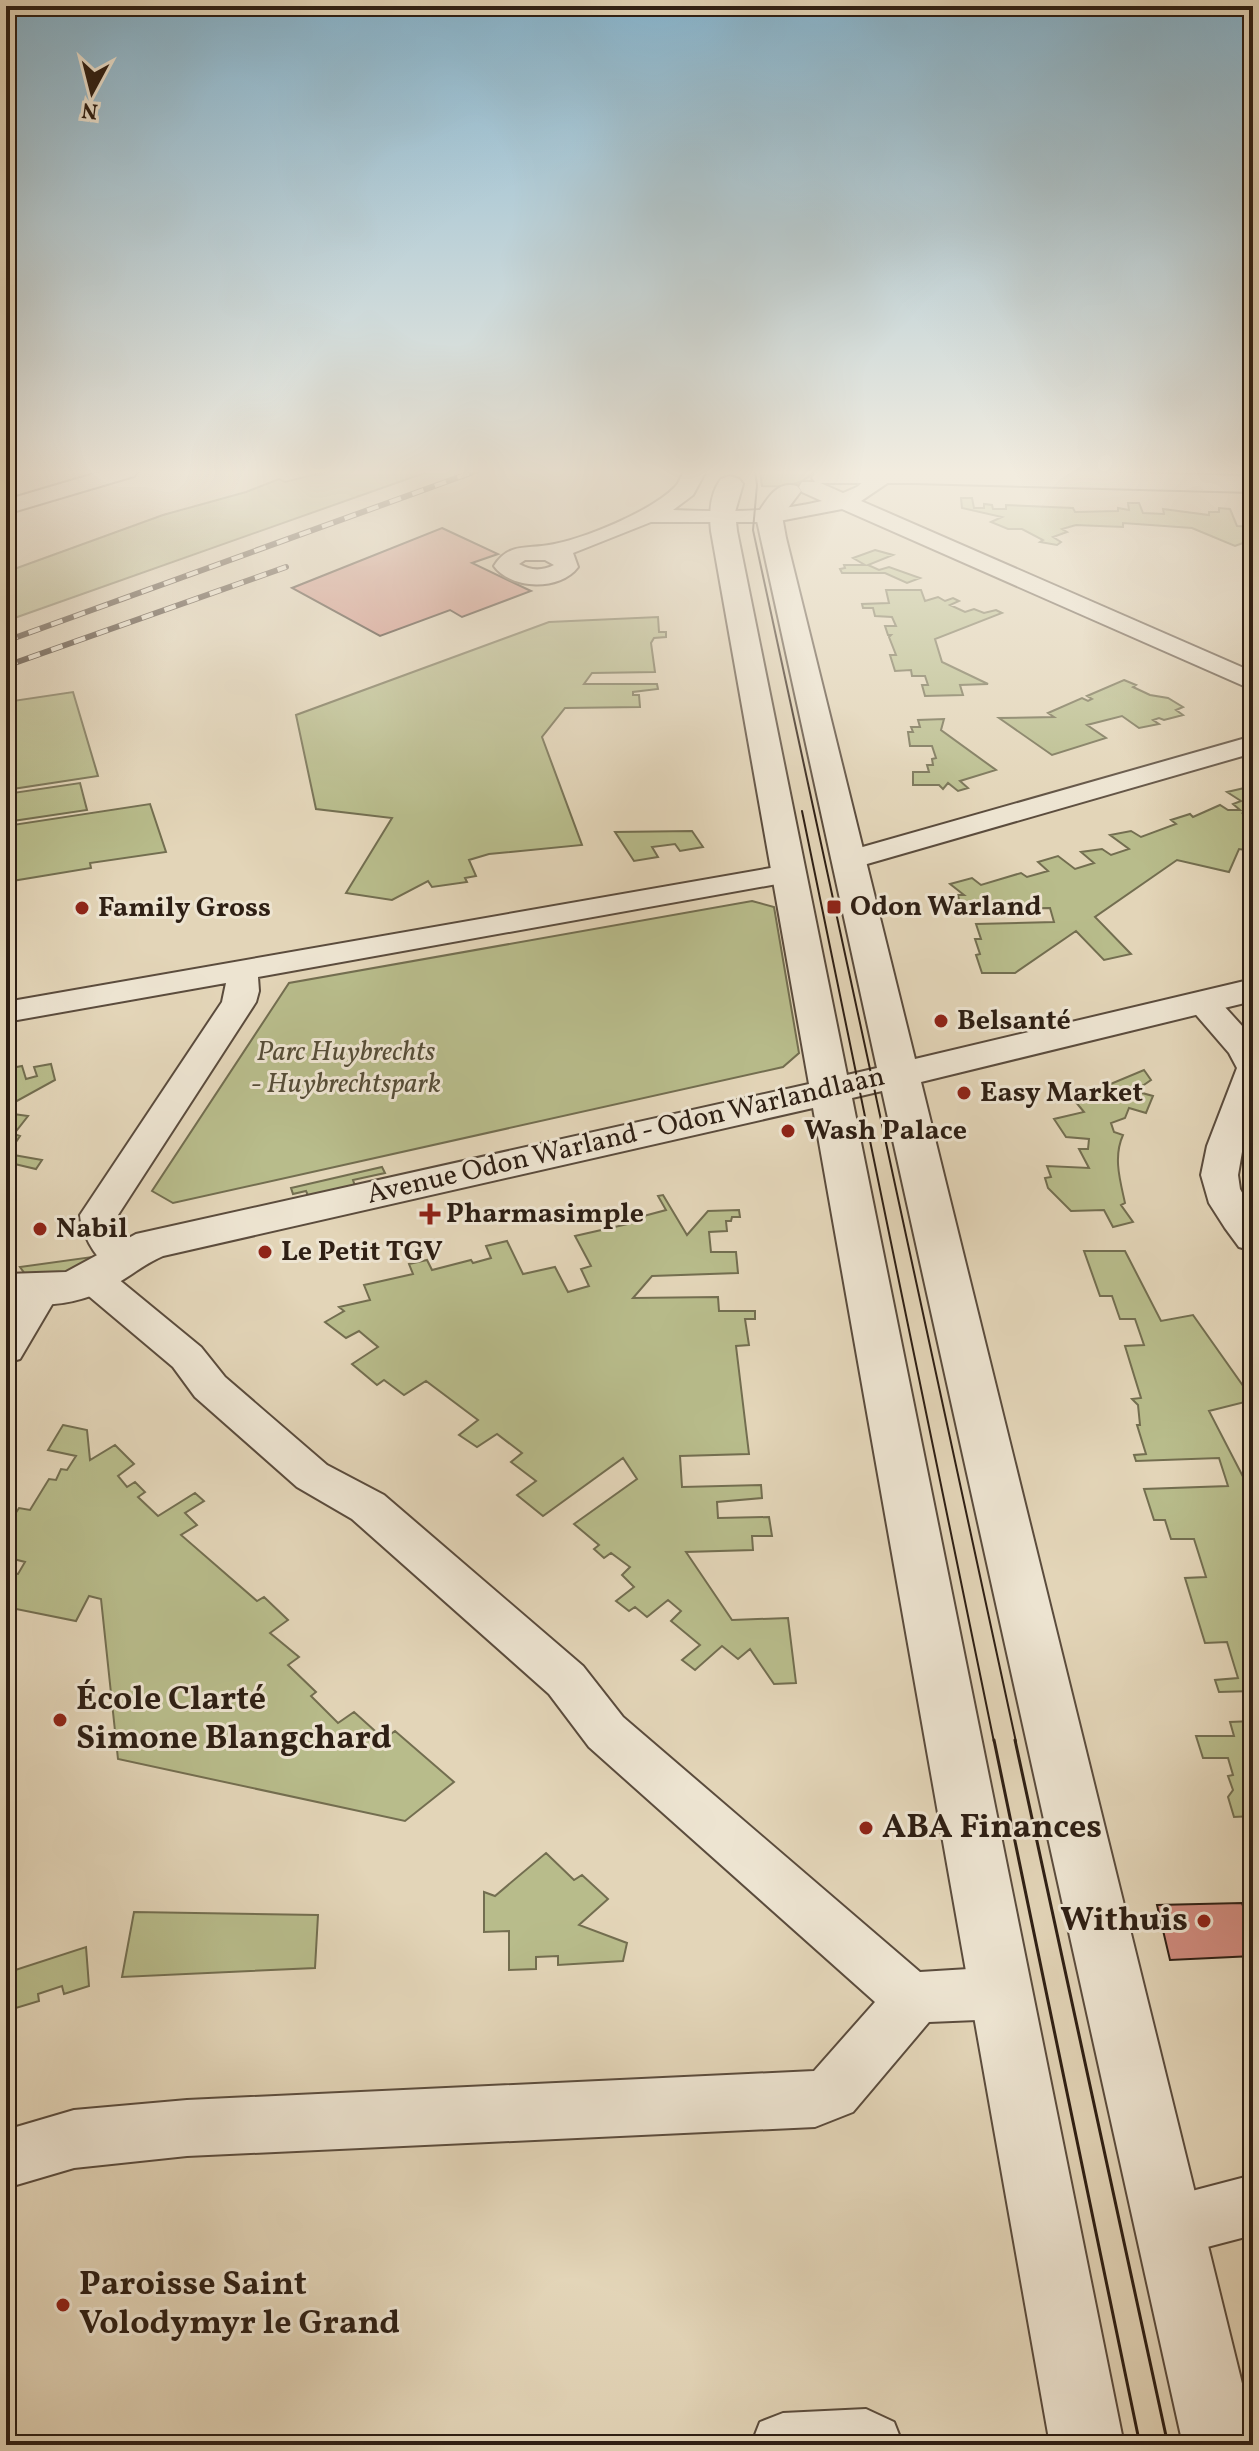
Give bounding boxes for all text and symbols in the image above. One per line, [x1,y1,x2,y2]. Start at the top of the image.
north arrow [52,52,132,132]
text: N [80,93,100,126]
place label: Odon Warland [850,888,1041,927]
place label: Family Gross [98,889,271,928]
marker: Odon Warland [825,898,843,916]
marker: Family Gross [73,899,91,917]
place label: Belsanté [957,1002,1071,1041]
marker: Belsanté [932,1012,950,1030]
park label: Parc Huybrechts - Huybrechtspark [251,1033,441,1104]
street label: Avenue Odon Warland - Odon Warlandlaan [363,1057,889,1215]
place label: Easy Market [980,1074,1143,1113]
marker: Easy Market [955,1084,973,1102]
place label: Wash Palace [804,1112,967,1151]
marker: Wash Palace [779,1122,797,1140]
place label: Pharmasimple [446,1195,644,1234]
marker: Pharmasimple [421,1205,439,1223]
place label: Nabil [56,1210,128,1249]
marker: Nabil [31,1220,49,1238]
place label: Le Petit TGV [281,1233,443,1272]
marker: Le Petit TGV [256,1243,274,1261]
place label: École Clarté Simone Blangchard [76,1677,392,1763]
marker: École Clarté Simone Blangchard [51,1711,69,1729]
place label: ABA Finances [882,1805,1102,1852]
marker: ABA Finances [857,1819,875,1837]
place label: Withuis [1060,1898,1188,1945]
marker: Withuis [1195,1912,1213,1930]
place label: Paroisse Saint Volodymyr le Grand [79,2262,400,2348]
marker: Paroisse Saint Volodymyr le Grand [54,2296,72,2314]

